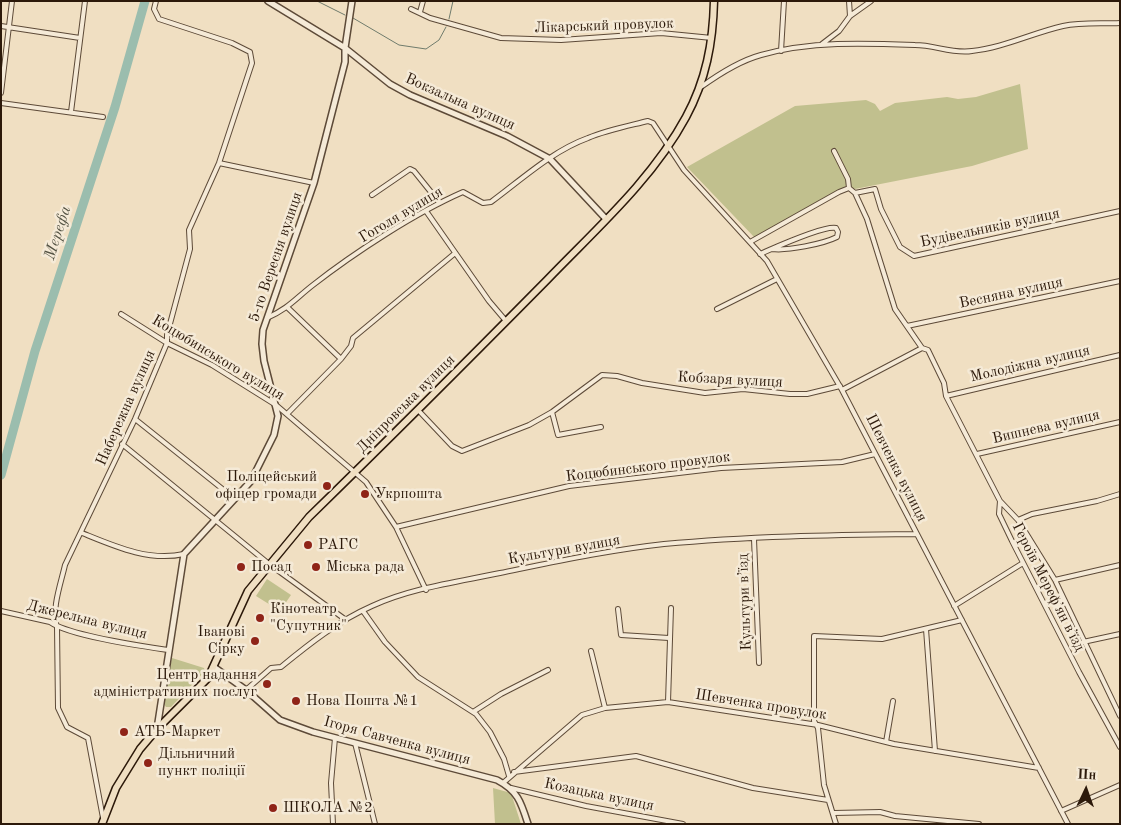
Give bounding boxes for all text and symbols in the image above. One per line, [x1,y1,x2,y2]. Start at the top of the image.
street label: Лікарський провулок [534,15,674,37]
street label: Вокзальна вулиця [402,70,518,134]
street label: Гоголя вулиця [356,183,446,247]
street label: 5-го Вересня вулиця [245,190,307,324]
water label: Мерефа [40,204,76,262]
street label: Будівельників вулиця [918,204,1062,252]
street label: Весняна вулиця [957,273,1065,313]
street label: Коцюбинського вулиця [148,311,288,405]
street label: Молодіжна вулиця [968,341,1092,387]
street label: Набережна вулиця [92,347,160,469]
street label: Дніпровська вулиця [353,351,459,457]
street label: Кобзаря вулиця [677,368,783,392]
street label: Вишнева вулиця [991,406,1101,448]
street label: Шевченка вулиця [861,411,931,525]
street label: Коцюбинського провулок [565,448,731,486]
place label: Поліцейський офіцер громади [215,468,317,503]
marker: Поліцейський офіцер громади [321,480,333,492]
place label: Укрпошта [375,485,442,503]
marker: Укрпошта [359,488,371,500]
street label: Героїв Мерефʼян вʼїзд [1008,520,1088,654]
street label: Культури вулиця [506,531,622,569]
place label: РАГС [318,536,358,554]
marker: РАГС [302,539,314,551]
street label: Культури в’їзд [734,553,756,651]
place label: Посад [251,558,292,576]
place label: Міська рада [326,558,404,576]
marker: Посад [235,561,247,573]
marker: Міська рада [310,561,322,573]
street label: Джерельна вулиця [25,596,149,644]
place label: Кінотеатр "Супутник" [270,600,347,635]
marker: Кінотеатр "Супутник" [254,612,266,624]
place label: Іванові Сірку [198,623,245,658]
marker: Іванові Сірку [249,635,261,647]
place label: Центр надання адміністративних послуг [94,666,257,701]
marker: Центр надання адміністративних послуг [261,678,273,690]
street label: Шевченка провулок [694,686,828,724]
place label: Нова Пошта №1 [306,692,418,710]
marker: Нова Пошта №1 [290,695,302,707]
street label: Ігоря Савченка вулиця [322,713,472,769]
place label: АТБ-Маркет [134,723,220,741]
marker: АТБ-Маркет [118,726,130,738]
place label: Дільничний пункт поліції [158,745,245,780]
marker: Дільничний пункт поліції [142,757,154,769]
north arrow [1061,765,1111,815]
text: Пн [1077,768,1097,783]
street label: Козацька вулиця [542,775,656,815]
place label: ШКОЛА №2 [283,799,373,817]
marker: ШКОЛА №2 [267,802,279,814]

